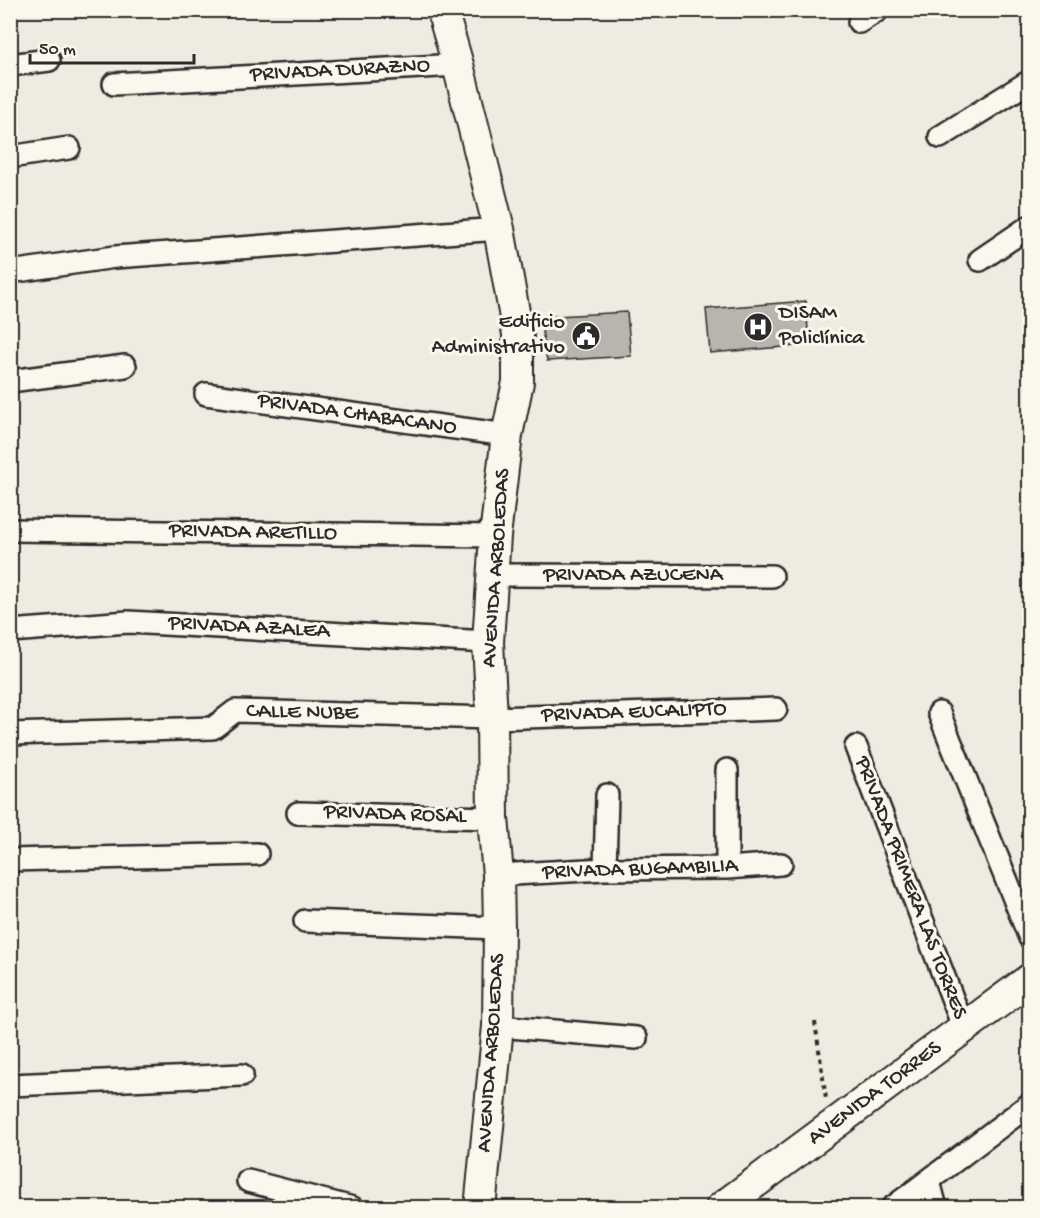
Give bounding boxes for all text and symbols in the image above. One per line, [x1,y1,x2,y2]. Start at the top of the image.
scale bar [30,27,194,65]
text: 50 m [39,40,76,61]
street label: PRIVADA DURAZNO [248,53,431,89]
place label: DISAM Policlínica [777,301,865,352]
place label: Edificio Administrativo [432,310,565,361]
hospital icon: DISAM Policlínica [742,311,774,343]
public building icon: Edificio Administrativo [570,320,602,352]
street label: PRIVADA CHABACANO [255,388,458,442]
street label: AVENIDA ARBOLEDAS [477,467,517,668]
street label: PRIVADA ARETILLO [168,519,337,547]
street label: PRIVADA AZUCENA [542,563,724,589]
street label: PRIVADA AZALEA [167,611,331,645]
street label: PRIVADA EUCALIPTO [540,697,727,729]
street label: CALLE NUBE [246,699,359,727]
street label: PRIVADA PRIMERA LAS TORRES [847,752,972,1024]
street label: PRIVADA ROSAL [322,799,468,831]
street label: PRIVADA BUGAMBILIA [541,854,739,886]
street label: AVENIDA ARBOLEDAS [472,952,512,1153]
street label: AVENIDA TORRES [803,1035,948,1152]

